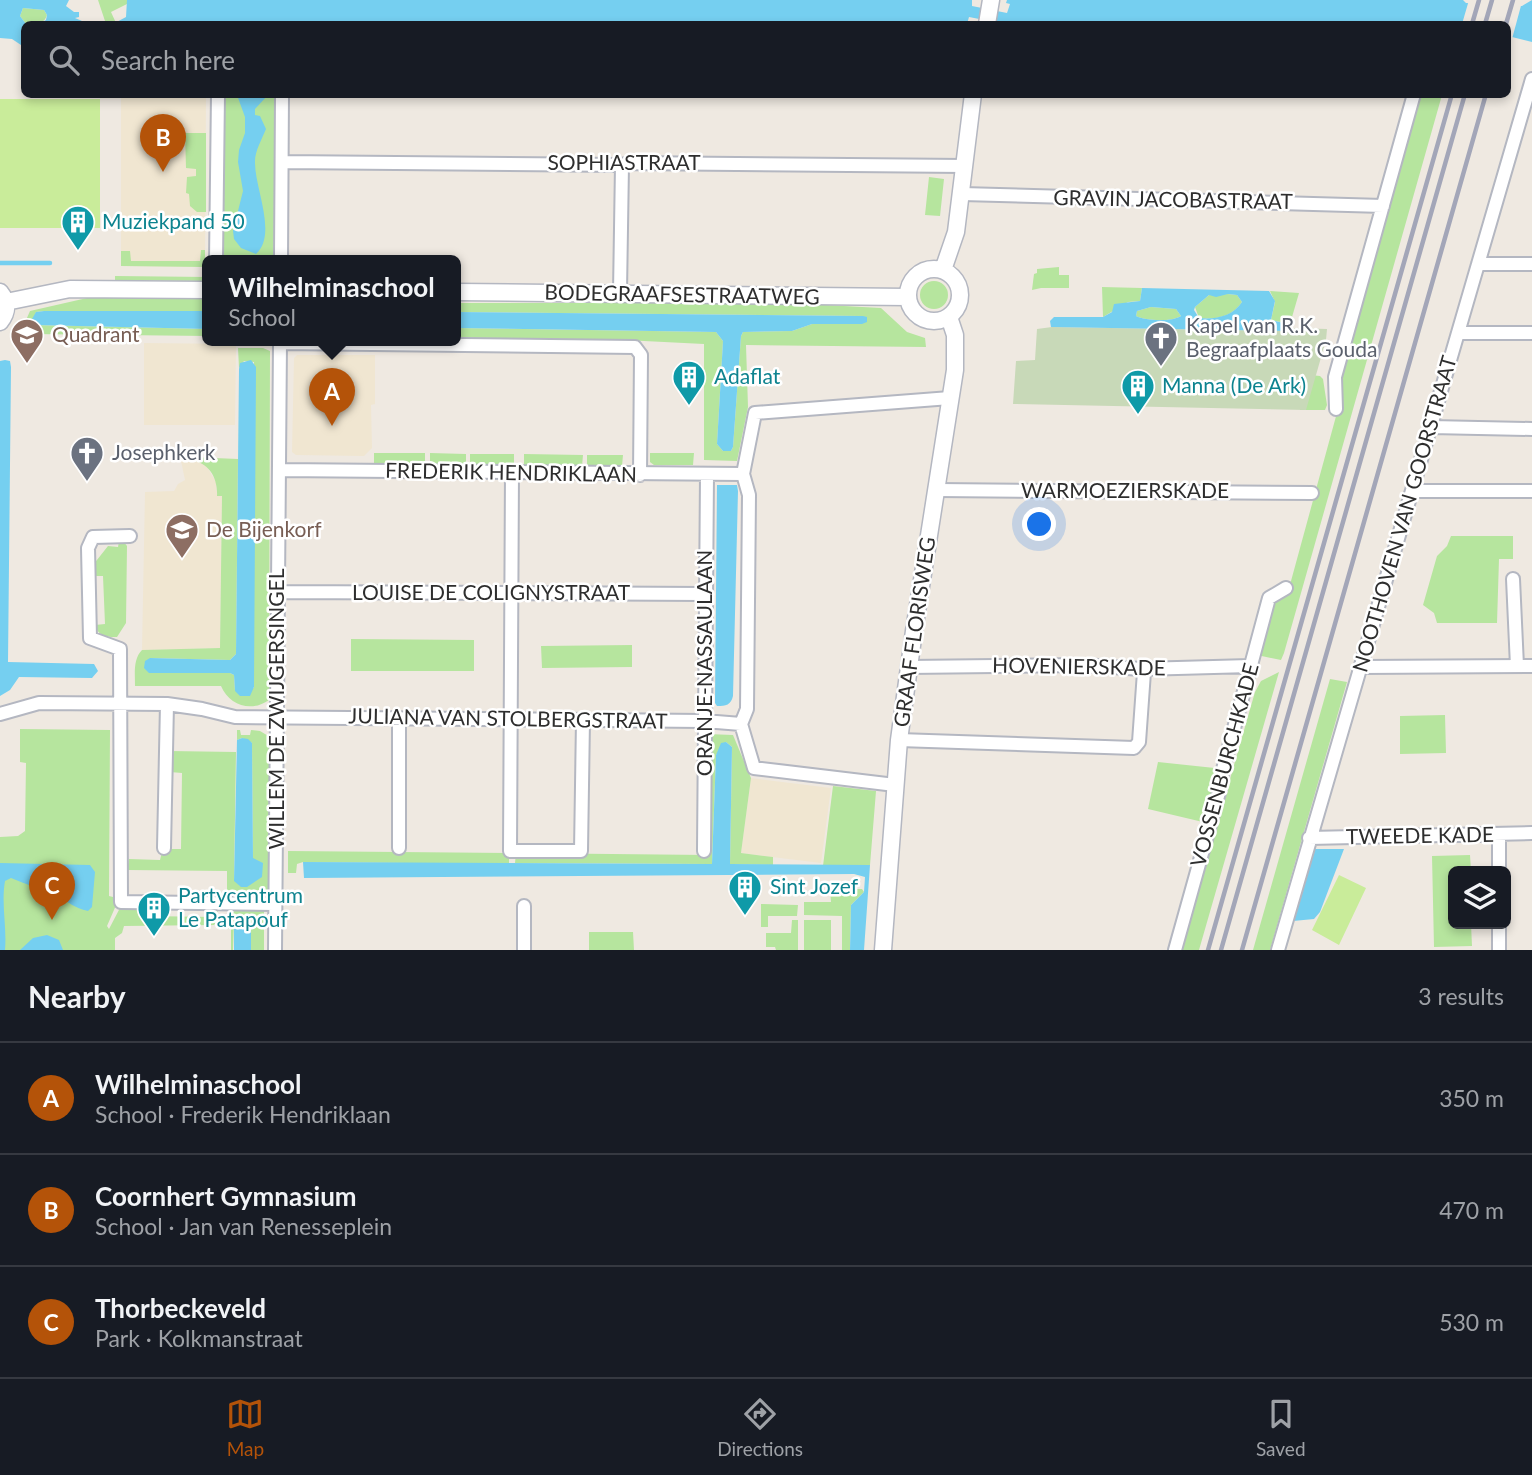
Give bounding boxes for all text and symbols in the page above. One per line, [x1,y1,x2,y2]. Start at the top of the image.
search box [21,21,1511,98]
icon: search [45,41,83,79]
text: Search here [101,44,235,76]
pin: B [140,114,186,172]
street label: SOPHIASTRAAT [547,149,701,174]
street label: GRAVIN JACOBASTRAAT [1053,184,1294,213]
building icon: Muziekpand 50 [59,203,97,252]
place label: Muziekpand 50 [102,208,245,233]
popup [202,255,461,346]
text: Wilhelminaschool [228,271,435,303]
street label: BODEGRAAFSESTRAATWEG [544,279,820,308]
text: School [228,303,296,331]
place label: Kapel van R.K. Begraafplaats Gouda [1186,312,1377,361]
school or university icon: Quadrant [8,316,46,365]
church icon: Kapel van R.K. Begraafplaats Gouda [1142,319,1180,368]
place label: Quadrant [52,321,140,346]
street label: NOOTHOVEN VAN GOORSTRAAT [1346,352,1461,675]
building icon: Adaflat [670,358,708,407]
place label: Adaflat [714,363,781,388]
building icon: Manna (De Ark) [1119,367,1157,416]
pin: A [309,368,355,426]
place label: Manna (De Ark) [1162,372,1306,397]
church icon: Josephkerk [68,434,106,483]
place label: Josephkerk [112,439,216,464]
street label: FREDERIK HENDRIKLAAN [385,457,637,486]
street label: WARMOEZIERSKADE [1021,477,1229,502]
your location [1022,507,1056,541]
school or university icon: De Bijenkorf [163,511,201,560]
place label: De Bijenkorf [206,516,322,541]
street label: GRAAF FLORISWEG [888,535,939,728]
street label: ORANJE-NASSAULAAN [691,550,716,776]
street label: WILLEM DE ZWIJGERSINGEL [263,568,288,850]
street label: LOUISE DE COLIGNYSTRAAT [352,579,631,604]
street label: HOVENIERSKADE [992,651,1166,680]
street label: VOSSENBURCHKADE [1184,660,1263,869]
street label: JULIANA VAN STOLBERGSTRAAT [348,702,668,733]
street label: TWEEDE KADE [1346,821,1494,848]
pin: C [29,862,75,920]
map controls [1448,866,1511,929]
button: layers [1448,866,1511,929]
building icon: Sint Jozef [726,868,764,917]
place label: Sint Jozef [770,873,859,898]
place label: Partycentrum Le Patapouf [178,882,303,931]
building icon: Partycentrum Le Patapouf [135,889,173,938]
text: Nearby [28,978,126,1014]
text: 3 results [1418,982,1504,1010]
text: Wilhelminaschool [95,1068,301,1100]
text: A [43,1084,59,1112]
text: 350 m [1439,1084,1504,1112]
text: School · Frederik Hendriklaan [95,1100,391,1128]
text: Coornhert Gymnasium [95,1180,357,1212]
text: B [43,1196,59,1224]
text: 470 m [1439,1196,1504,1224]
text: School · Jan van Renesseplein [95,1212,392,1240]
text: Thorbeckeveld [95,1292,266,1324]
text: C [43,1308,59,1336]
text: 530 m [1439,1308,1504,1336]
text: Park · Kolkmanstraat [95,1324,303,1352]
tab: Map [226,1395,264,1460]
tab: Directions [717,1395,803,1460]
tab: Saved [1256,1395,1306,1460]

